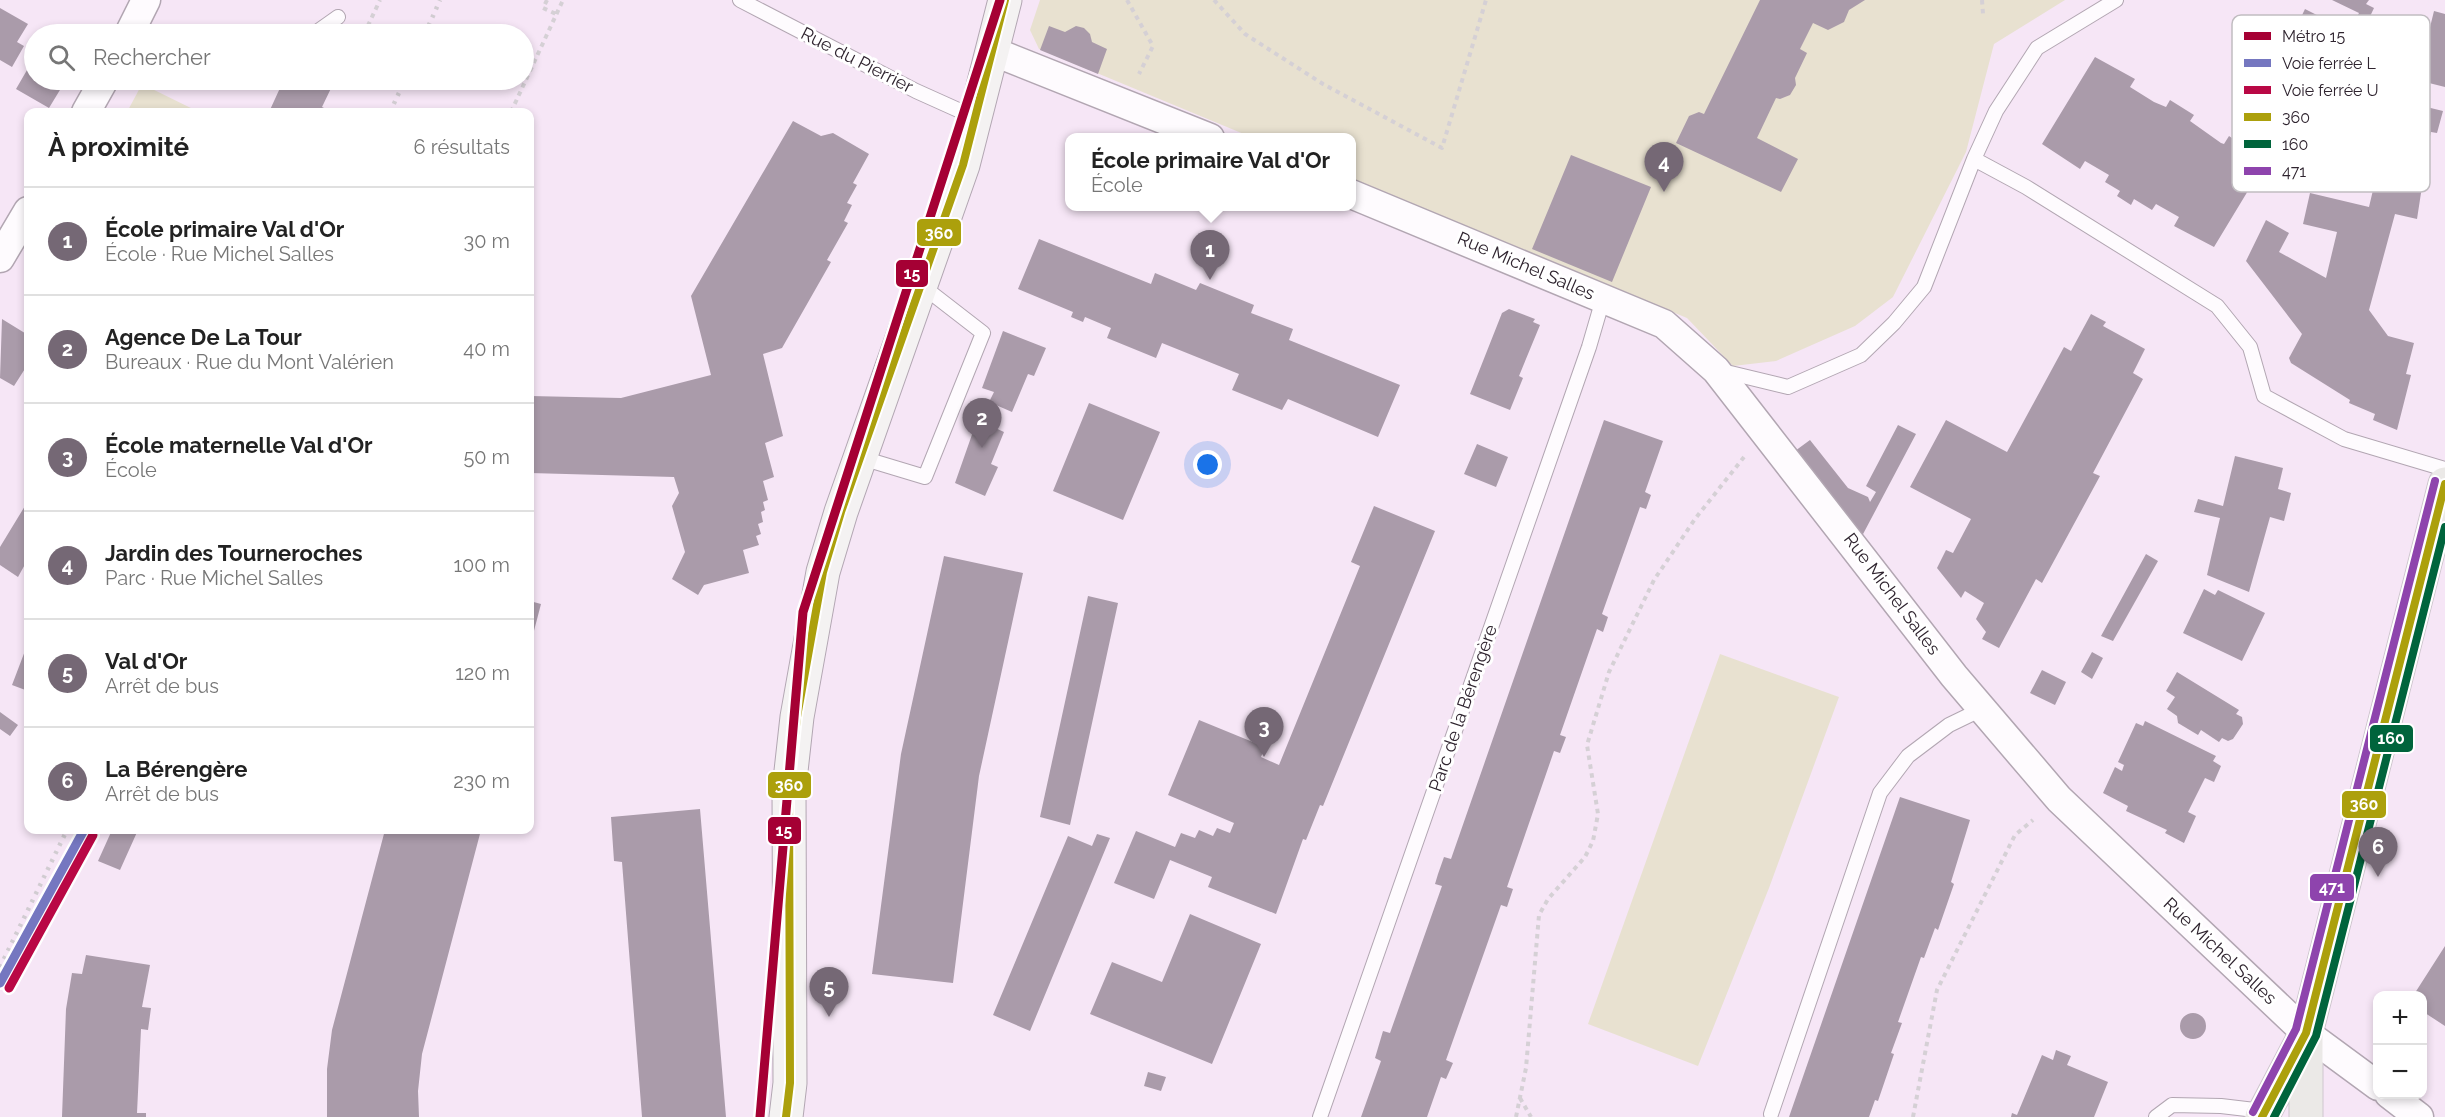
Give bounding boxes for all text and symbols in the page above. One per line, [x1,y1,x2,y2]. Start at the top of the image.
legend [2232,15,2430,192]
street label: Rue du Pierrier [798,22,917,97]
search box [24,24,534,90]
text: Métro 15 [2282,27,2345,46]
icon: search [45,41,78,74]
text: Rechercher [93,44,211,70]
text: Voie ferrée L [2282,54,2377,73]
text: Voie ferrée U [2282,81,2379,100]
text: 360 [2282,108,2310,127]
text: À proximité [48,132,189,162]
popup [1065,133,1356,211]
text: 6 résultats [414,135,510,159]
text: 160 [2282,135,2308,154]
pin: 4 [1644,142,1684,192]
text: École primaire Val d'Or [1091,147,1330,173]
text: 471 [2282,162,2306,181]
text: École [1091,173,1143,197]
text: École primaire Val d'Or [105,216,344,242]
line badge: 360 [916,218,962,247]
text: 360 [925,224,953,243]
street label: Rue Michel Salles [1455,227,1598,304]
text: 1 [63,229,72,253]
text: 30 m [464,229,510,253]
pin: 1 [1190,230,1230,280]
text: École · Rue Michel Salles [105,242,334,266]
line badge: 15 [895,259,929,288]
text: 15 [904,264,921,283]
text: Agence De La Tour [105,324,302,350]
text: 2 [62,337,73,361]
text: 40 m [463,337,510,361]
text: Bureaux · Rue du Mont Valérien [105,350,394,374]
pin: 2 [962,398,1002,448]
text: École maternelle Val d'Or [105,432,372,458]
text: 3 [62,445,73,469]
text: 50 m [463,445,510,469]
your location [1193,450,1222,479]
text: École [105,458,157,482]
street label: Rue Michel Salles [1840,529,1945,659]
text: Jardin des Tourneroches [105,540,363,566]
text: 4 [62,553,73,577]
text: 100 m [453,553,510,577]
text: Parc · Rue Michel Salles [105,566,323,590]
street label: Parc de la Bérengère [1424,621,1501,794]
text: Val d'Or [105,648,187,674]
text: 5 [62,661,73,685]
text: 120 m [455,661,510,685]
text: Arrêt de bus [105,674,219,698]
pin: 3 [1244,708,1284,757]
line badge: 160 [2369,724,2414,753]
text: 160 [2377,729,2405,748]
text: La Bérengère [105,756,247,782]
text: 6 [61,769,74,793]
text: 230 m [453,769,510,793]
line badge: 360 [767,771,812,799]
text: 360 [775,776,803,795]
text: Arrêt de bus [105,782,219,806]
line badge: 360 [2341,790,2387,819]
text: 360 [2350,795,2378,814]
line badge: 15 [767,816,802,845]
text: 15 [776,821,793,840]
pin: 6 [2358,828,2398,877]
line badge: 471 [2309,873,2355,902]
text: 471 [2319,878,2345,897]
street label: Rue Michel Salles [2159,893,2281,1009]
pin: 5 [810,968,848,1017]
map controls [2373,991,2427,1099]
button: + [2373,991,2427,1045]
button: − [2373,1045,2427,1099]

